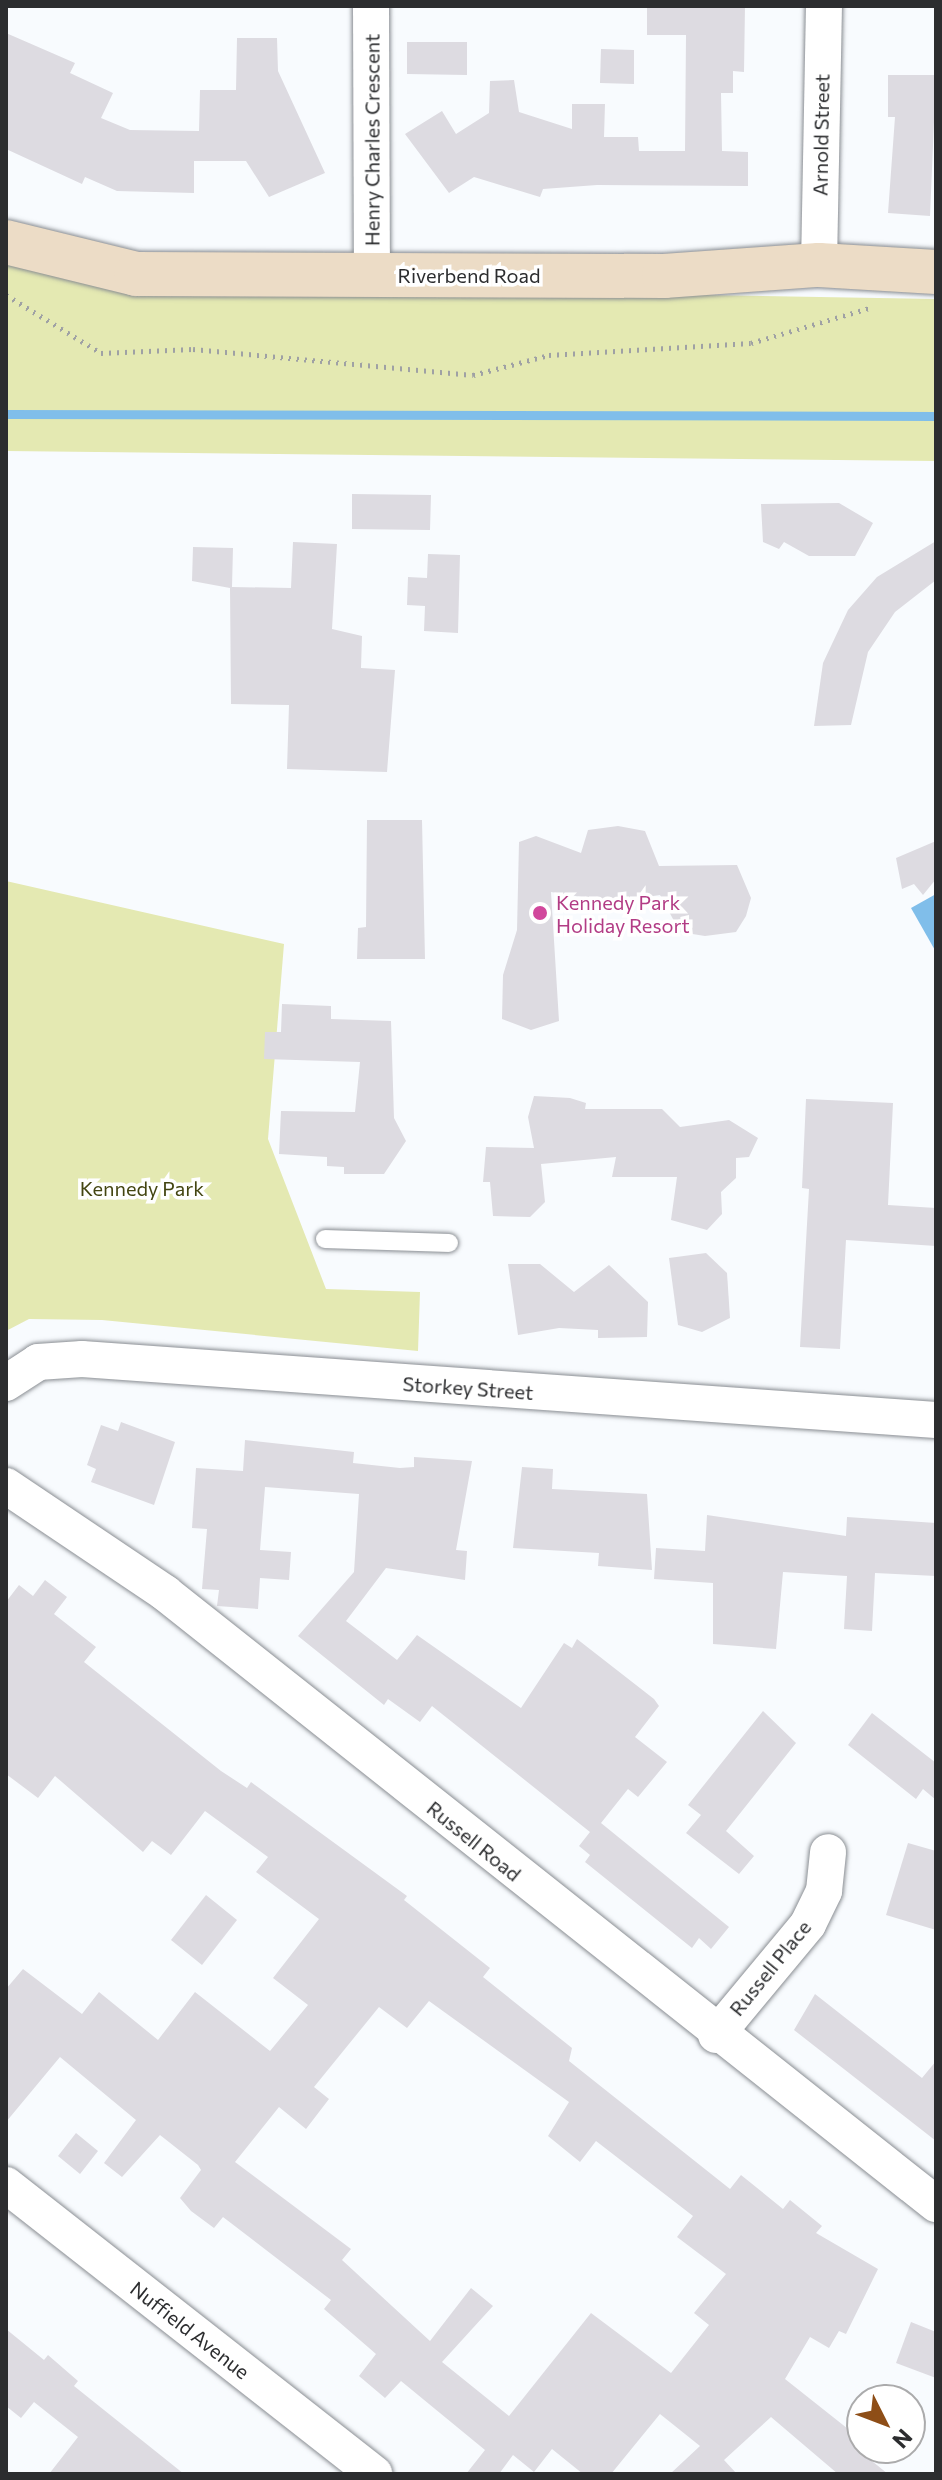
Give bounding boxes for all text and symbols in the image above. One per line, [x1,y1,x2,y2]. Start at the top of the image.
street label: Henry Charles Crescent [360,34,384,246]
street label: Arnold Street [808,74,834,196]
street label: Riverbend Road [398,263,540,287]
place label: Kennedy Park Holiday Resort [556,890,690,937]
marker: Kennedy Park Holiday Resort [531,904,549,922]
park label: Kennedy Park [80,1176,204,1200]
street label: Storkey Street [402,1371,534,1405]
street label: Russell Road [422,1796,526,1886]
street label: Russell Place [724,1915,816,2021]
street label: Nuffield Avenue [126,2276,254,2384]
north arrow [846,2384,926,2464]
text: N [887,2424,918,2454]

